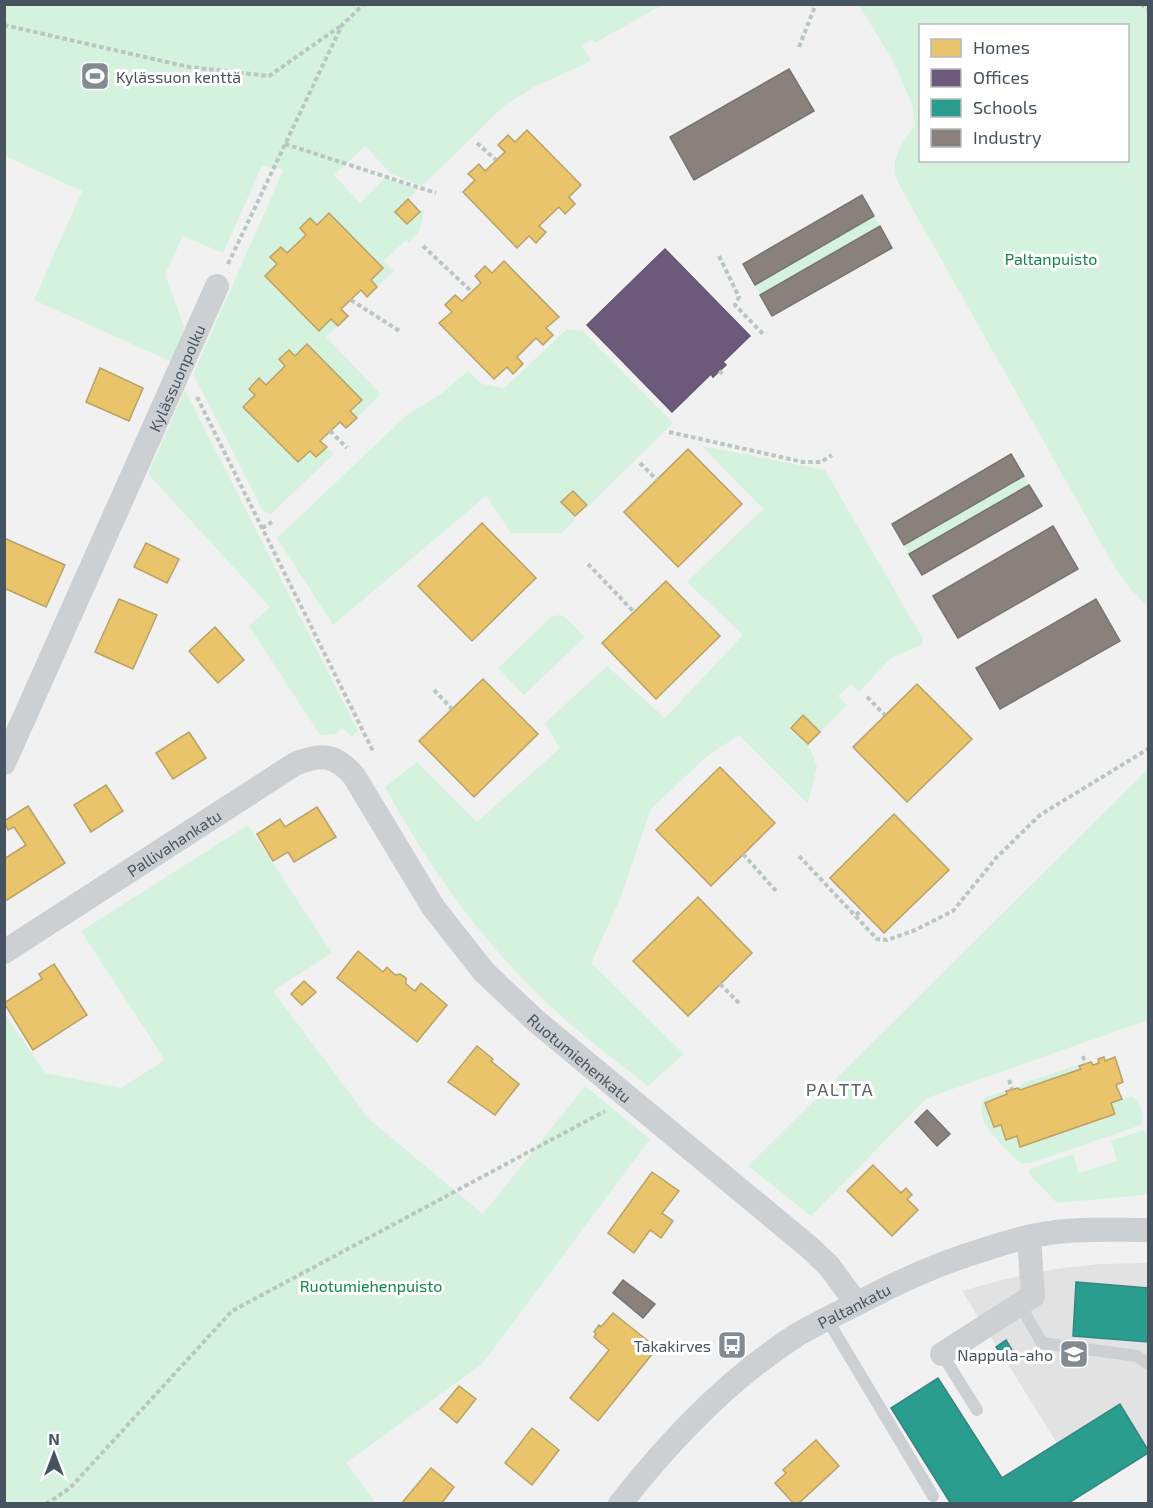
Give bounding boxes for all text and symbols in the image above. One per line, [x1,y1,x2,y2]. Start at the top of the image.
legend [919,24,1129,162]
text: Homes [973,36,1030,58]
sports icon: Kylässuon kenttä [79,60,111,92]
text: Offices [973,66,1029,88]
place label: Kylässuon kenttä [116,67,241,86]
text: Schools [973,96,1037,118]
text: Industry [973,126,1042,148]
park label: Paltanpuisto [1005,249,1097,268]
street label: Kylässuonpolku [144,321,208,434]
street label: Pallivahankatu [123,805,224,880]
street label: Ruotumiehenkatu [524,1009,636,1106]
district label: PALTTA [806,1078,874,1100]
park label: Ruotumiehenpuisto [300,1276,442,1295]
street label: Paltankatu [814,1279,893,1332]
bus stop icon: Takakirves [716,1329,748,1361]
place label: Takakirves [634,1336,711,1355]
school or university icon: Nappula-aho [1058,1338,1090,1370]
place label: Nappula-aho [957,1345,1053,1364]
north arrow [24,1424,84,1484]
text: N [48,1429,60,1448]

